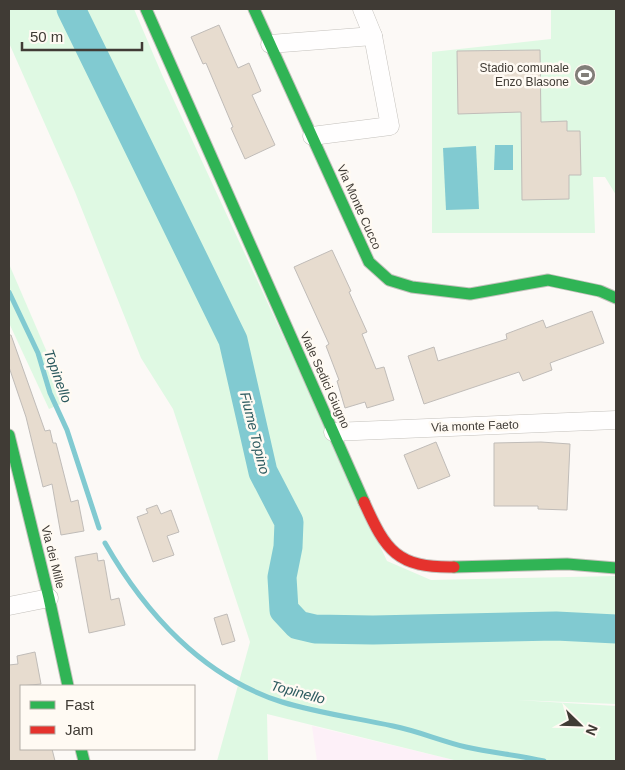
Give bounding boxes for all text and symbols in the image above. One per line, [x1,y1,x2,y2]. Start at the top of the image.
scale bar [22,20,142,52]
text: 50 m [30,28,63,45]
place label: Stadio comunale Enzo Blasone [480,61,569,89]
sports icon: Stadio comunale Enzo Blasone [573,63,597,87]
street label: Via Monte Cucco [334,163,384,252]
street label: Viale Sedici Giugno [297,329,353,431]
water label: Topinello [41,347,75,405]
water label: Fiume Topino [237,390,273,476]
street label: Via monte Faeto [431,417,519,435]
street label: Via dei Mille [38,524,68,590]
water label: Topinello [269,677,327,707]
legend [20,685,195,750]
text: Fast [65,696,95,713]
north arrow [555,700,605,750]
text: Jam [65,721,93,738]
text: N [583,722,601,738]

